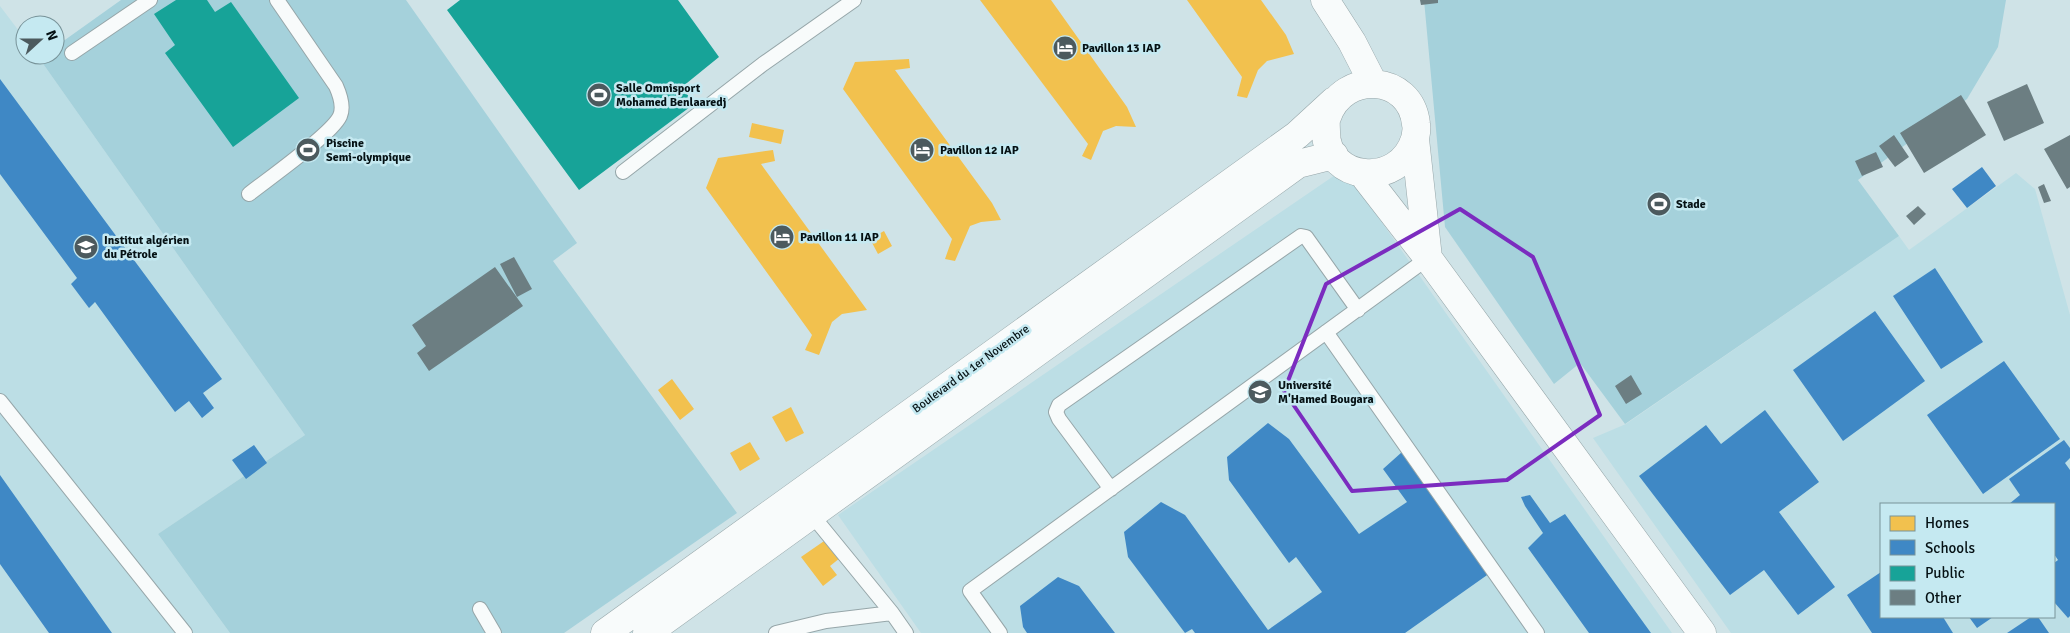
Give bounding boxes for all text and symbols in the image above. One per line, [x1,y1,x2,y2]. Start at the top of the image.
north arrow [15,15,65,65]
text: N [42,28,61,43]
hotel icon: Pavillon 13 IAP [1052,35,1078,61]
place label: Pavillon 13 IAP [1082,41,1161,56]
place label: Salle Omnisport Mohamed Benlaaredj [616,81,726,110]
sports icon: Salle Omnisport Mohamed Benlaaredj [586,82,612,108]
place label: Piscine Semi-olympique [326,136,411,165]
sports icon: Piscine Semi-olympique [295,137,321,163]
hotel icon: Pavillon 12 IAP [909,137,935,163]
place label: Pavillon 12 IAP [940,143,1019,158]
sports icon: Stade [1646,191,1672,217]
place label: Stade [1676,197,1706,212]
hotel icon: Pavillon 11 IAP [769,224,795,250]
place label: Pavillon 11 IAP [800,230,879,245]
place label: Institut algérien du Pétrole [104,233,190,262]
school or university icon: Institut algérien du Pétrole [73,234,99,260]
street label: Boulevard du 1er Novembre [910,322,1032,416]
place label: Université M'Hamed Bougara [1278,378,1374,407]
school or university icon: Université M'Hamed Bougara [1247,379,1273,405]
legend [1880,503,2055,618]
text: Homes [1925,514,1969,532]
text: Schools [1925,539,1976,557]
text: Public [1925,564,1965,582]
text: Other [1925,589,1962,607]

